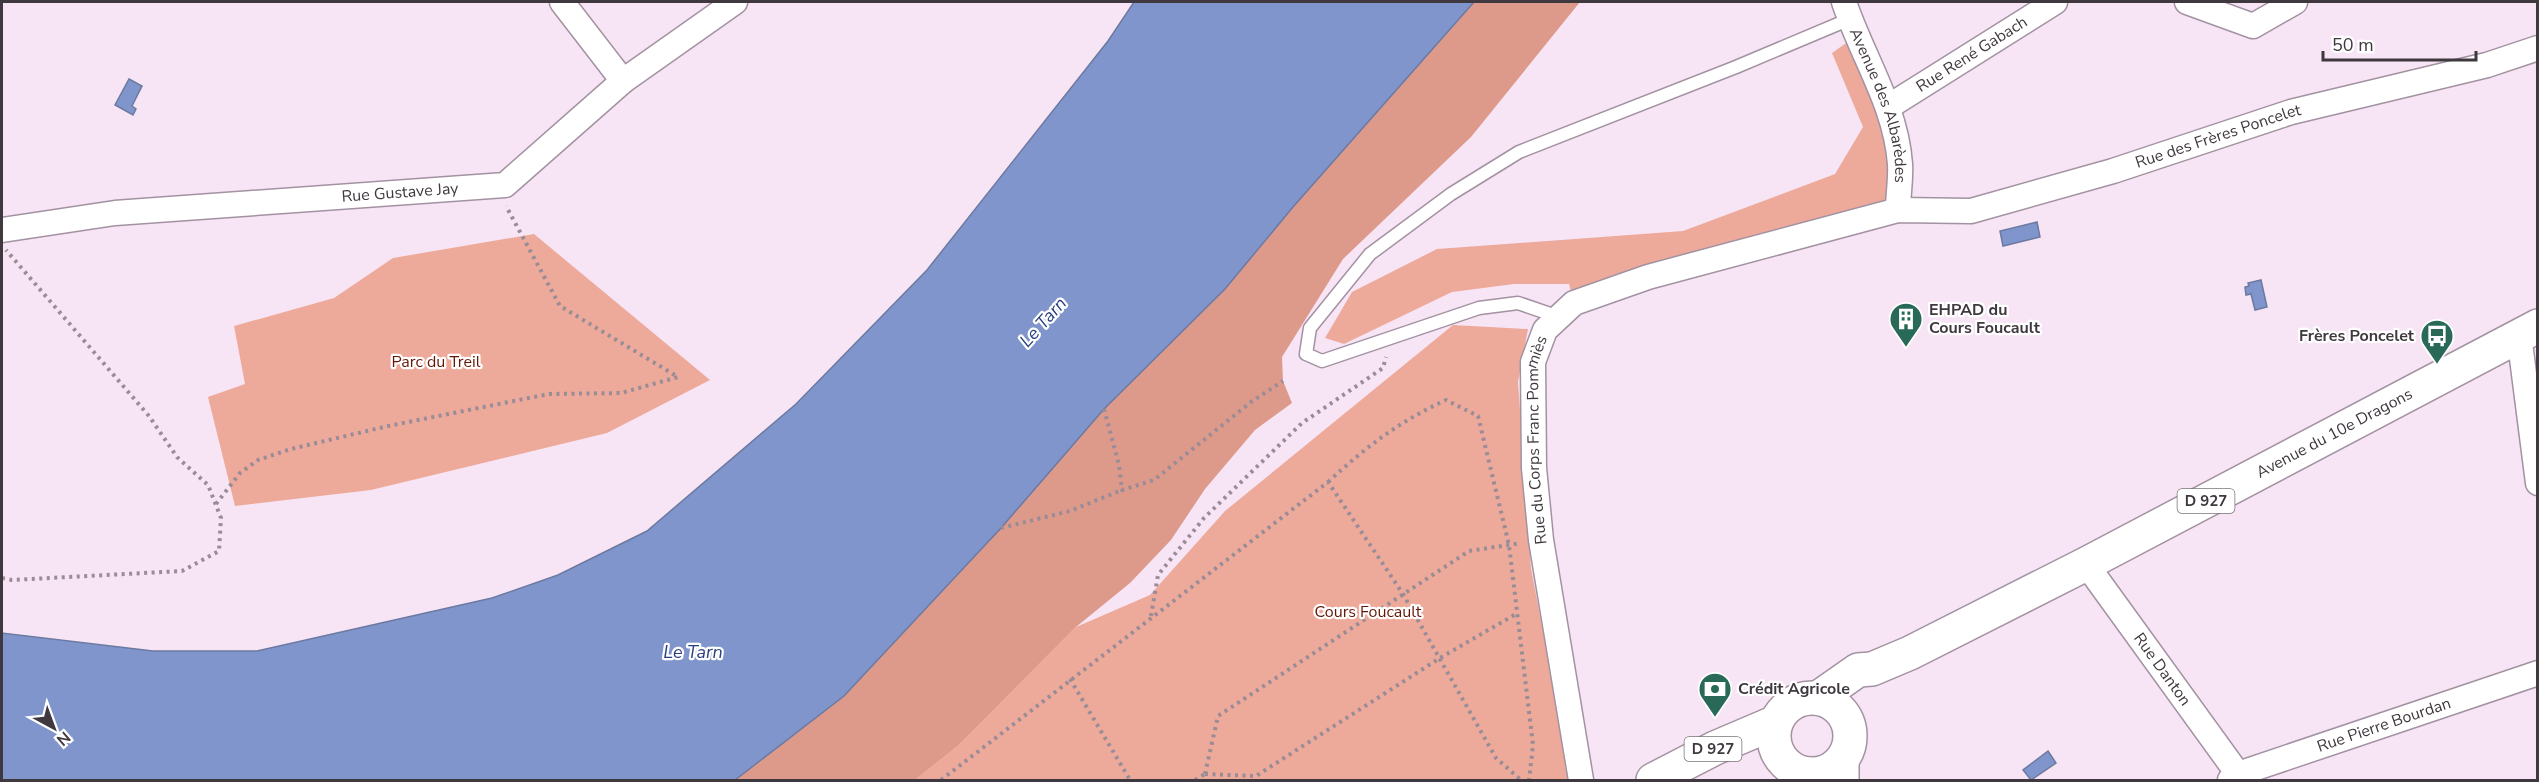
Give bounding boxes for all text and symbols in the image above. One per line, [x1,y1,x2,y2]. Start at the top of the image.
street label: Rue René Gabach [1912,11,2032,98]
scale bar [2323,24,2476,62]
street label: Avenue des Albarèdes [1844,25,1911,184]
text: 50 m [2332,33,2374,57]
street label: Rue des Frères Poncelet [2133,99,2303,174]
street label: Rue Gustave Jay [341,177,460,208]
water label: Le Tarn [1014,292,1072,352]
place label: EHPAD du Cours Foucault [1929,299,2041,339]
building icon: EHPAD du Cours Foucault [1888,301,1924,348]
bus stop icon: Frères Poncelet [2419,318,2455,365]
place label: Frères Poncelet [2299,325,2415,347]
street label: Rue du Corps Franc Pommiès [1521,332,1553,545]
park label: Parc du Treil [392,351,481,373]
street label: Avenue du 10e Dragons [2252,383,2416,483]
road number: D 927 [2178,489,2234,513]
park label: Cours Foucault [1315,601,1422,623]
street label: Rue Danton [2128,628,2196,710]
water label: Le Tarn [663,640,723,664]
bank icon: Crédit Agricole [1697,671,1733,718]
place label: Crédit Agricole [1738,678,1850,700]
street label: Rue Pierre Bourdan [2314,692,2454,758]
north arrow [24,698,84,758]
text: N [51,726,75,751]
road number: D 927 [1684,737,1742,761]

